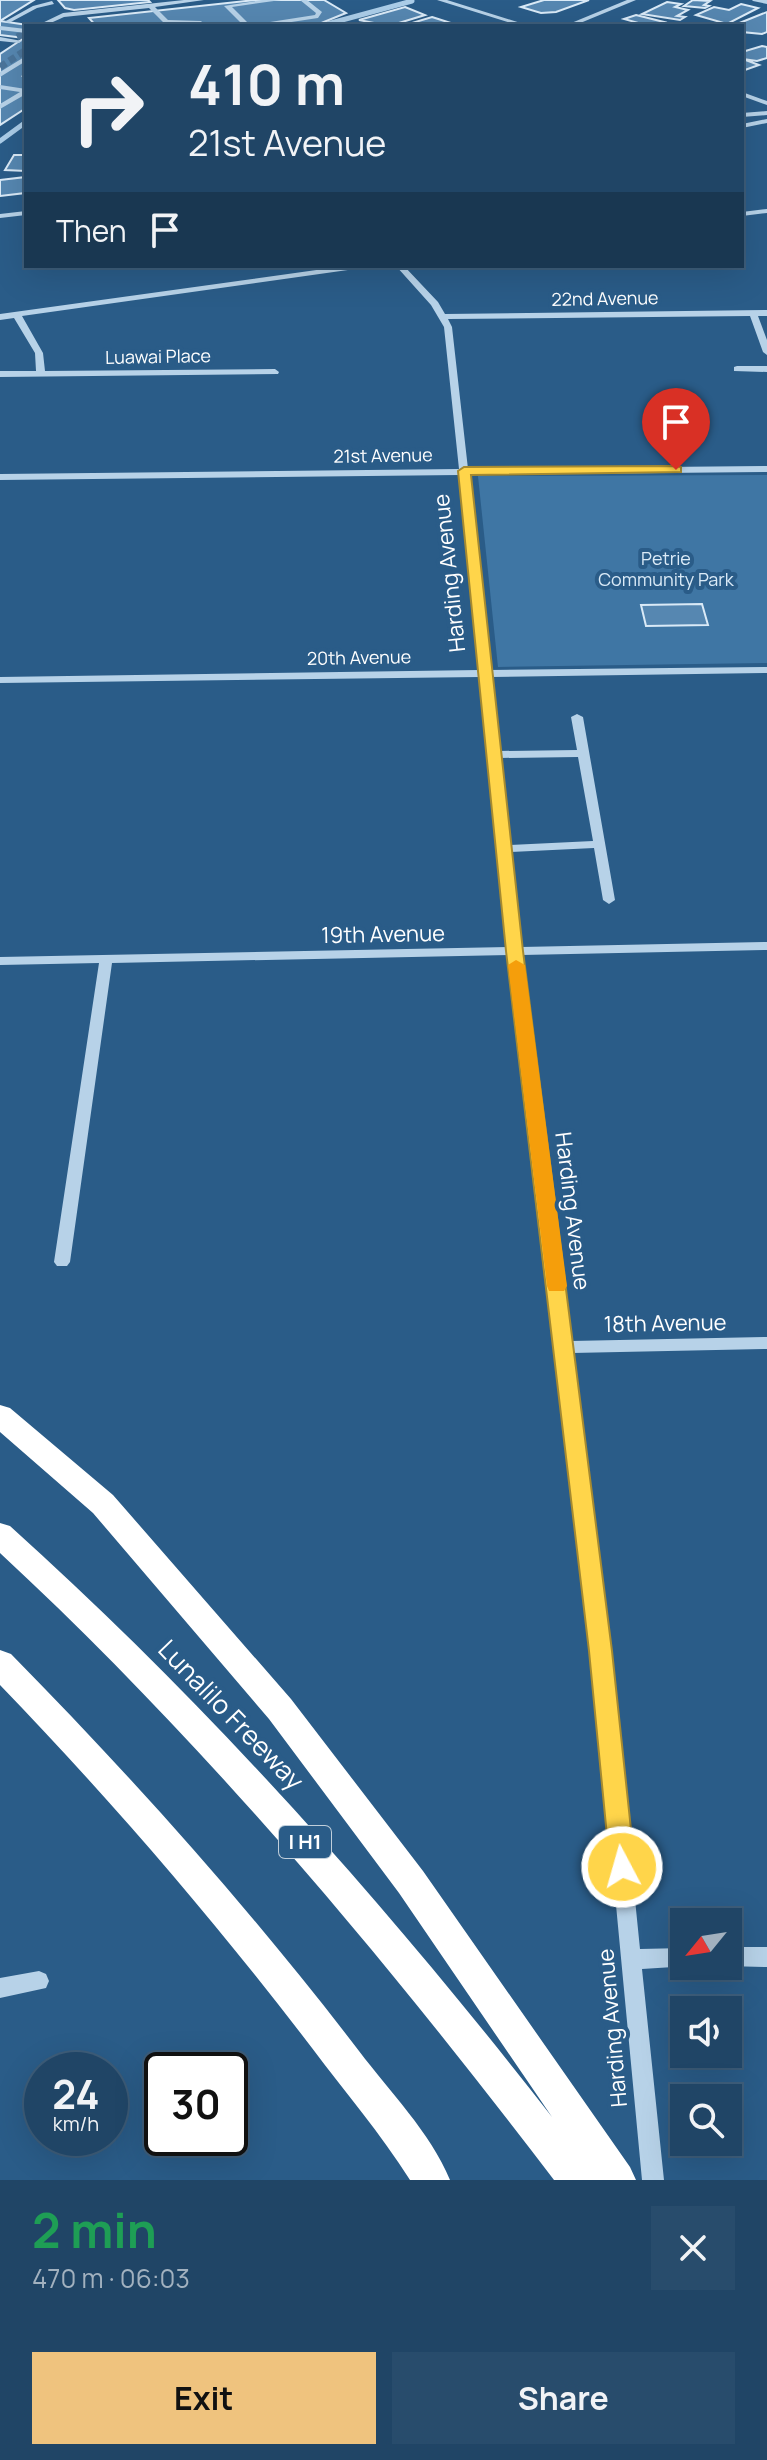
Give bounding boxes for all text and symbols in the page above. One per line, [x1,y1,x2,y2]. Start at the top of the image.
text: 410 m [188,45,345,122]
icon: right [56,56,160,160]
text: 21st Avenue [188,118,386,167]
icon: arrive [143,208,187,252]
text: Then [56,210,127,251]
street label: 22nd Avenue [551,285,659,311]
street label: Luawai Place [105,343,211,369]
pin [642,388,710,470]
icon: arrive [654,400,698,444]
street label: 21st Avenue [333,442,433,468]
street label: Harding Avenue [426,492,472,654]
park label: Petrie Community Park [598,546,735,591]
street label: 20th Avenue [307,644,411,670]
street label: 19th Avenue [321,918,445,950]
street label: Harding Avenue [548,1130,598,1292]
street label: 18th Avenue [603,1307,727,1339]
street label: Lunalilo Freeway [151,1631,313,1798]
position arrow [580,1825,664,1909]
road number: I H1 [279,1826,331,1858]
north arrow [670,1908,742,1980]
map controls [670,1908,742,2156]
street label: Harding Avenue [590,1947,634,2108]
button: sound [670,1996,742,2068]
speed limit sign: 30 [144,2052,248,2156]
text: 24 [52,2066,100,2121]
button: search [670,2084,742,2156]
text: km/h [53,2110,99,2137]
text: 2 min [32,2197,157,2262]
button: close [651,2206,735,2290]
text: 470 m · 06:03 [32,2260,190,2296]
button: Exit [32,2352,376,2444]
button: Share [392,2352,735,2444]

